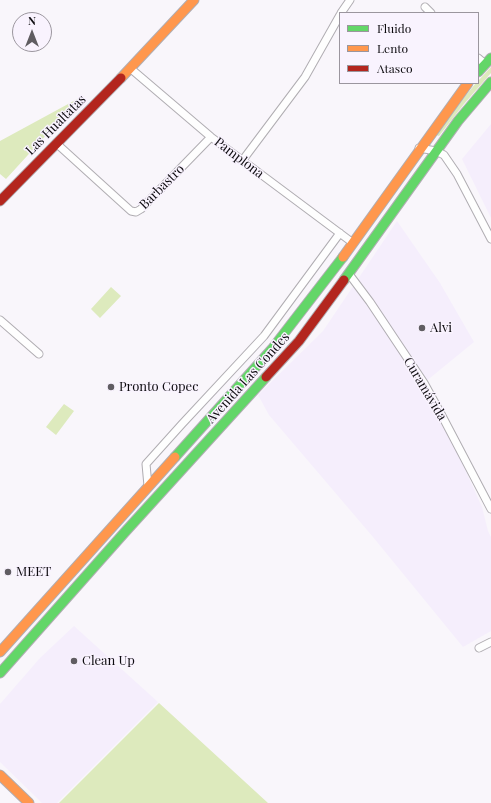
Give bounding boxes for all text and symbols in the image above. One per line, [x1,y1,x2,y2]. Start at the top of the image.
north arrow [12,12,52,52]
legend [339,12,479,84]
text: N [28,13,36,28]
text: Fluido [377,20,411,36]
text: Lento [377,40,408,56]
text: Atasco [377,60,413,76]
street label: Las Hualtatas [23,92,89,158]
street label: Pamplona [211,134,267,182]
street label: Barbastro [136,161,188,213]
place label: Alvi [430,320,452,336]
marker: Alvi [417,323,427,333]
street label: Avenida Las Condes [203,329,293,427]
street label: Curamávida [400,355,450,423]
place label: Pronto Copec [119,379,198,395]
marker: Pronto Copec [106,382,116,392]
place label: MEET [16,564,51,580]
marker: MEET [3,567,13,577]
place label: Clean Up [82,653,135,669]
marker: Clean Up [69,656,79,666]

